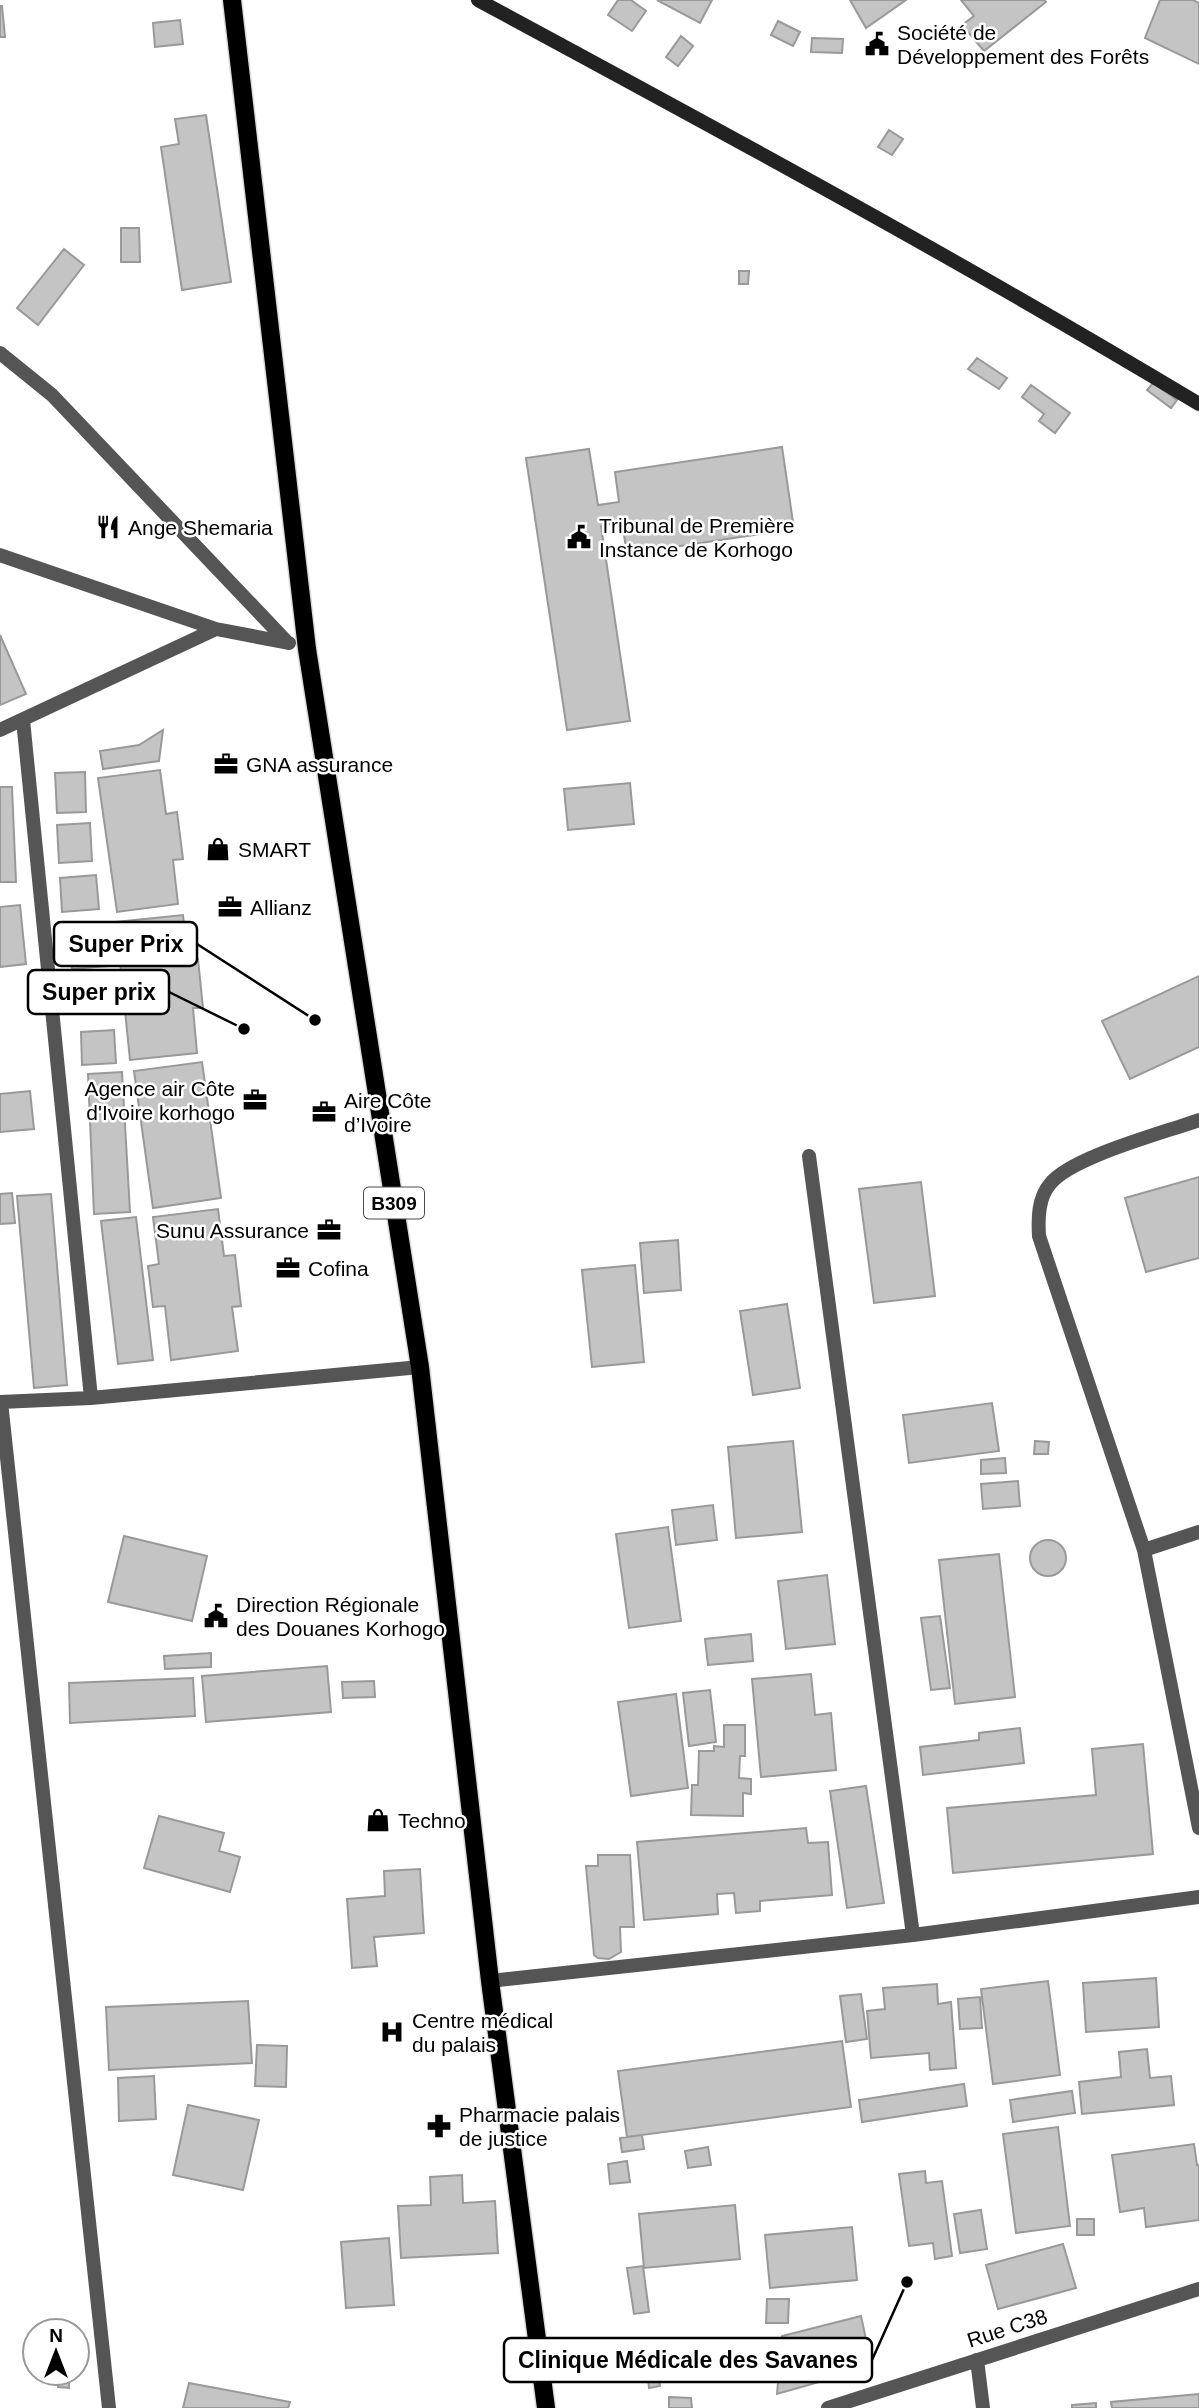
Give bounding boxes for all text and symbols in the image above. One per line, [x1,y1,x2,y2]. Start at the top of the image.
place label: Société de Développement des Forêts [897,21,1149,68]
public building icon: Société de Développement des Forêts [863,30,891,58]
restaurant icon: Ange Shemaria [94,513,122,541]
place label: Tribunal de Première Instance de Korhogo [599,514,794,561]
place label: Ange Shemaria [128,516,273,539]
public building icon: Tribunal de Première Instance de Korhogo [565,523,593,551]
office icon: GNA assurance [212,750,240,778]
place label: GNA assurance [246,753,393,776]
shop icon: SMART [204,835,232,863]
place label: SMART [238,838,311,861]
office icon: Allianz [216,893,244,921]
place label: Allianz [250,896,312,919]
callout: Super Prix [54,922,197,966]
text: Super Prix [68,931,184,957]
callout: Super prix [28,970,169,1014]
text: Super prix [42,979,156,1005]
place label: Agence air Côte d'Ivoire korhogo [84,1077,235,1124]
office icon: Agence air Côte d'Ivoire korhogo [241,1086,269,1114]
place label: Aire Côte d’Ivoire [344,1089,432,1136]
office icon: Aire Côte d’Ivoire [310,1098,338,1126]
road number: B309 [364,1188,424,1218]
office icon: Sunu Assurance [315,1216,343,1244]
place label: Sunu Assurance [156,1219,309,1242]
office icon: Cofina [274,1254,302,1282]
place label: Cofina [308,1257,369,1280]
place label: Direction Régionale des Douanes Korhogo [236,1593,445,1640]
public building icon: Direction Régionale des Douanes Korhogo [202,1602,230,1630]
shop icon: Techno [364,1806,392,1834]
place label: Techno [398,1809,466,1832]
place label: Centre médical du palais [412,2009,553,2056]
hospital icon: Centre médical du palais [378,2018,406,2046]
place label: Pharmacie palais de justice [459,2103,620,2150]
pharmacy icon: Pharmacie palais de justice [425,2112,453,2140]
street label: Rue C38 [964,2304,1050,2352]
north arrow [21,2317,91,2387]
text: N [49,2325,63,2346]
callout: Clinique Médicale des Savanes [504,2338,872,2382]
text: Clinique Médicale des Savanes [518,2347,858,2373]

